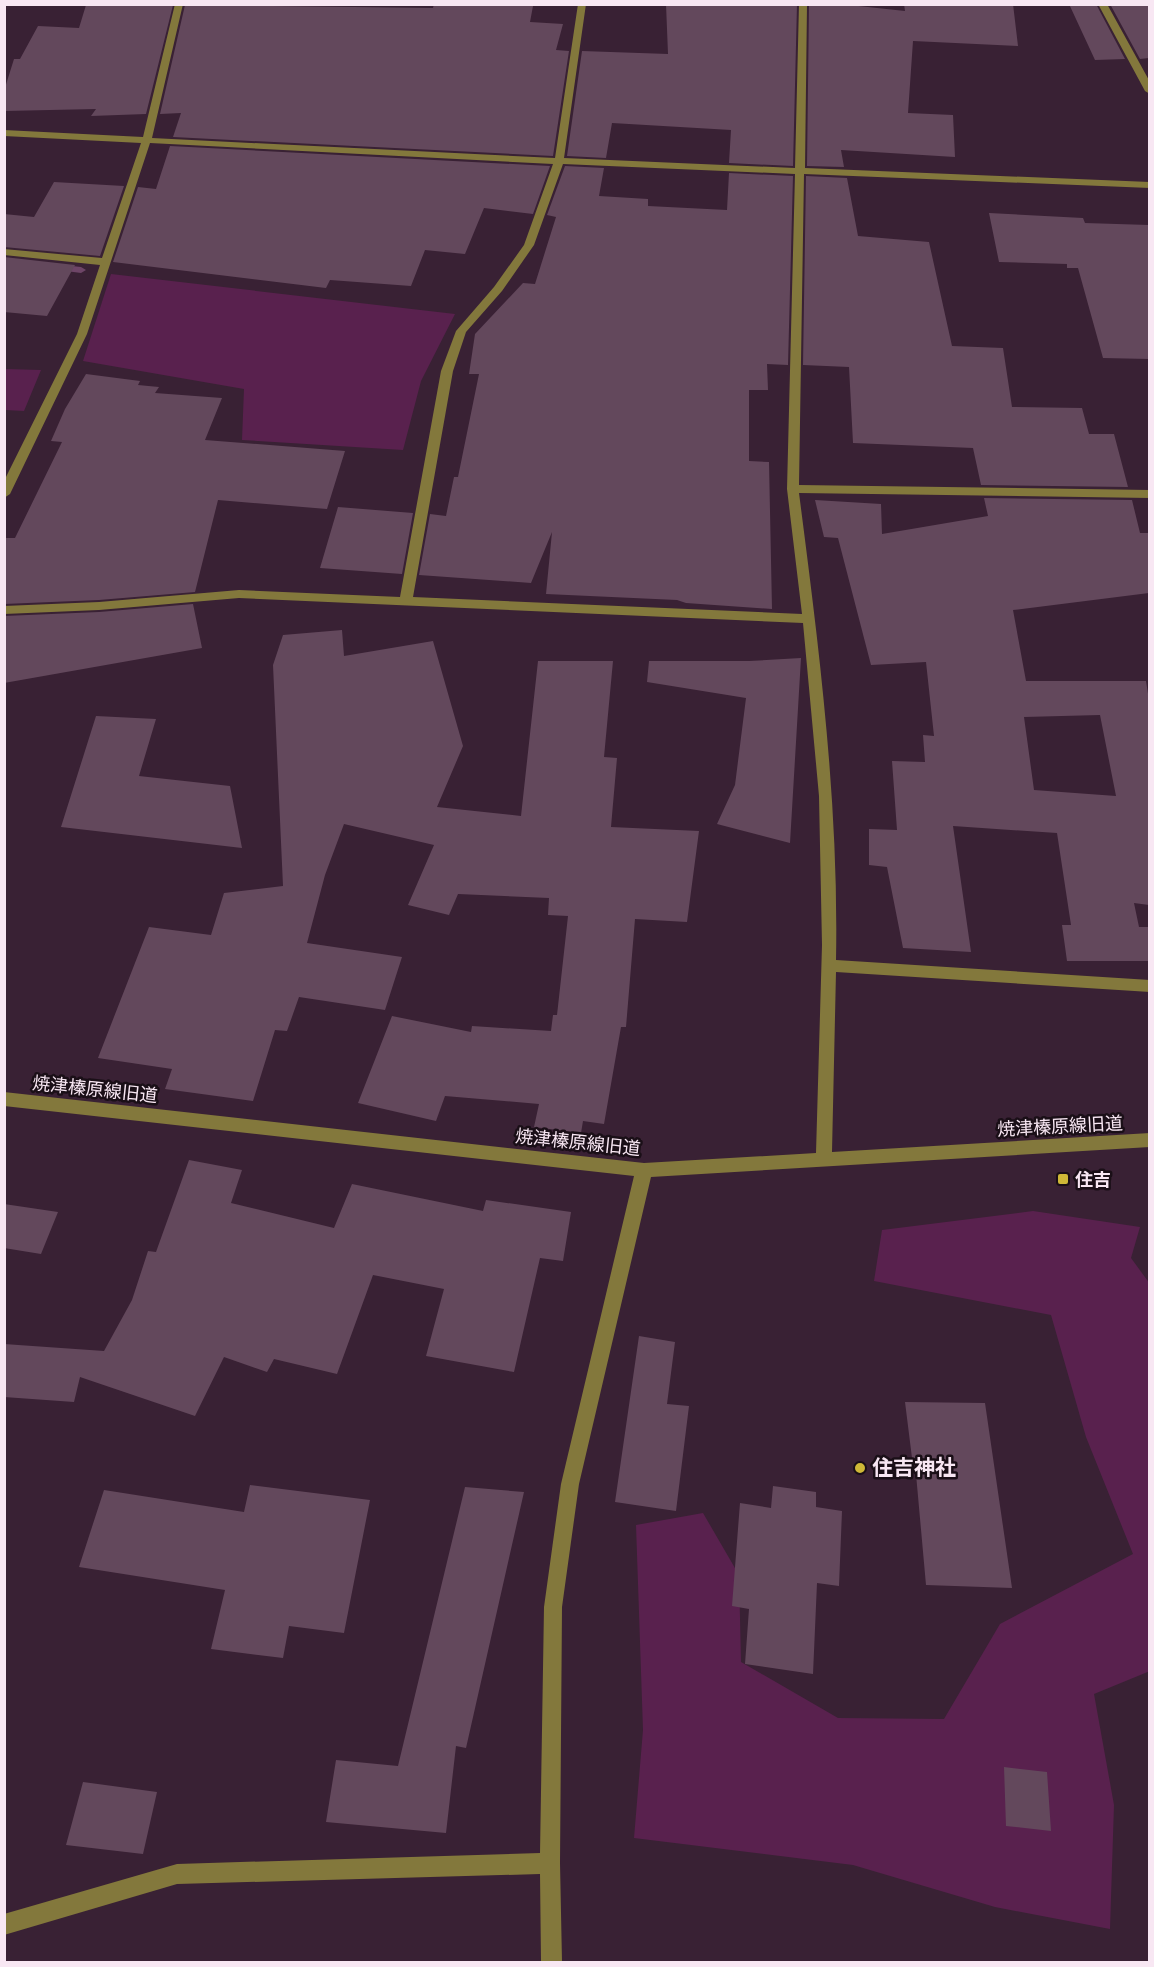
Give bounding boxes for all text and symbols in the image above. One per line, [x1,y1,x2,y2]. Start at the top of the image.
street label: 焼津榛原線旧道 [31,1072,159,1106]
street label: 焼津榛原線旧道 [997,1112,1123,1140]
street label: 焼津榛原線旧道 [514,1125,642,1159]
place label: 住吉 [1075,1169,1111,1190]
marker: 住吉 [1056,1172,1070,1186]
place label: 住吉神社 [872,1456,956,1480]
marker: 住吉神社 [853,1461,867,1475]

